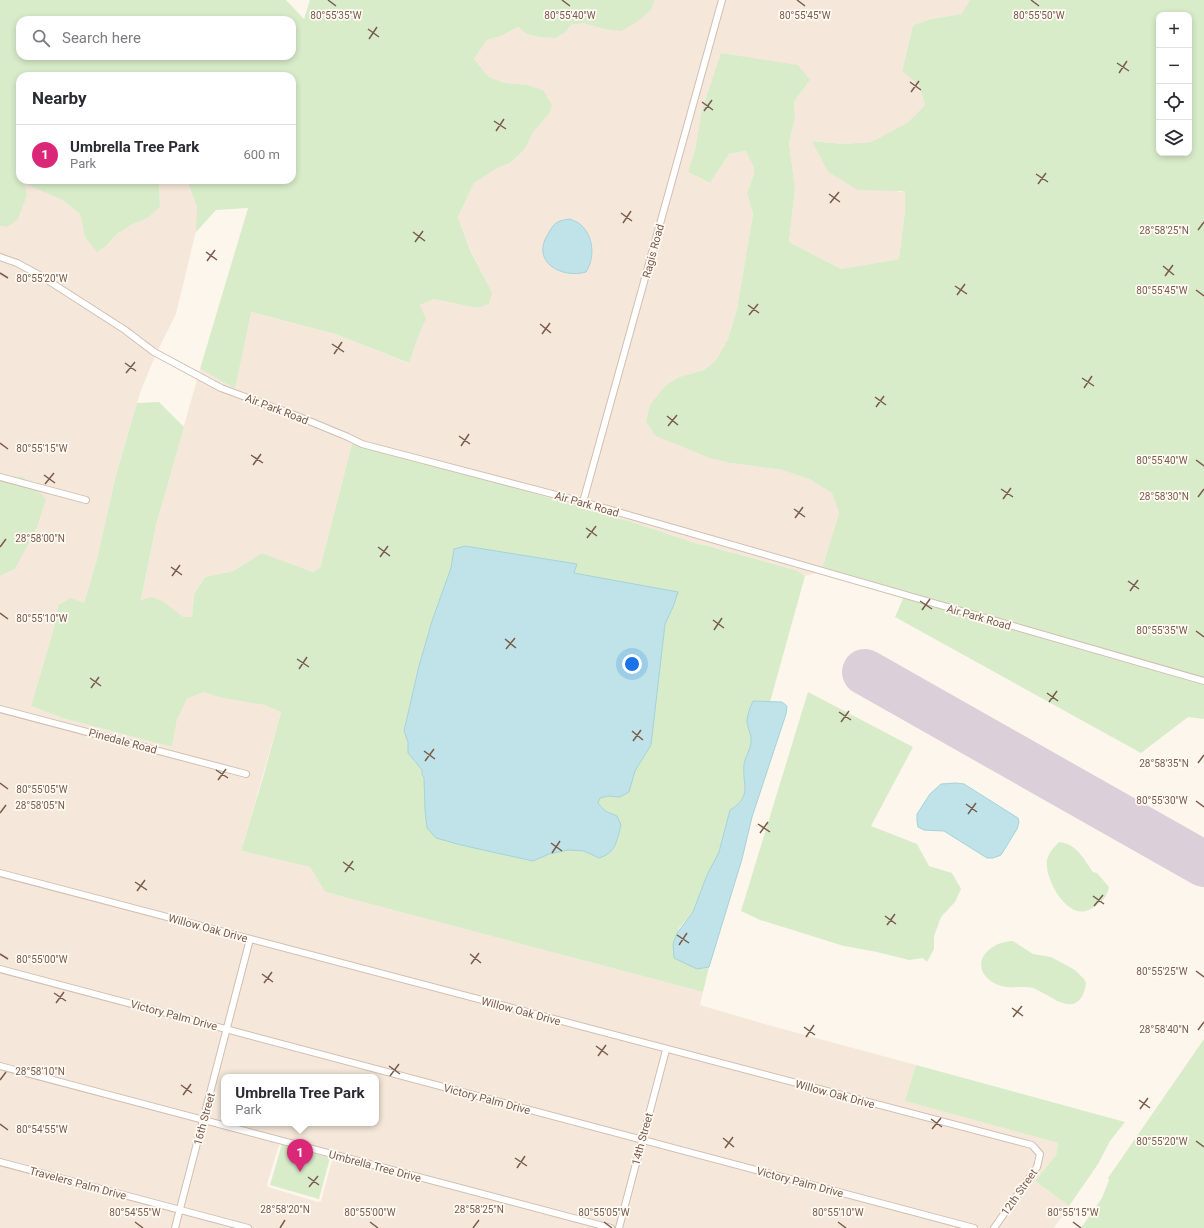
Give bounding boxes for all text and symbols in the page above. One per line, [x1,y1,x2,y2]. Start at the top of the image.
text: 80°55'35"W [310,10,362,21]
text: 80°55'40"W [544,10,596,21]
text: 80°55'45"W [779,10,831,21]
text: 80°55'50"W [1013,10,1065,21]
map controls [1156,12,1192,156]
button: + [1156,12,1192,48]
search box [16,16,296,60]
icon: search [30,27,52,49]
text: Search here [62,29,141,47]
button: − [1156,48,1192,84]
button: locate [1156,84,1192,120]
text: Nearby [32,88,87,108]
button: layers [1156,120,1192,156]
text: Umbrella Tree Park [70,138,199,156]
text: 1 [41,147,49,162]
text: 600 m [243,147,280,162]
text: Park [70,156,96,171]
street label: Ragis Road [640,223,667,280]
text: 28°58'25"N [1139,225,1189,236]
text: 80°55'20"W [16,273,68,284]
text: 80°55'45"W [1136,285,1188,296]
street label: Air Park Road [243,391,310,427]
text: 80°55'15"W [16,443,68,454]
text: 80°55'40"W [1136,455,1188,466]
street label: Air Park Road [553,489,621,520]
text: 28°58'30"N [1139,491,1189,502]
text: 28°58'00"N [15,533,65,544]
street label: Air Park Road [945,602,1013,633]
text: 80°55'10"W [16,613,68,624]
text: 80°55'35"W [1136,625,1188,636]
your location [622,654,642,674]
street label: Pinedale Road [87,726,158,757]
text: 28°58'35"N [1139,758,1189,769]
text: 80°55'05"W [16,784,68,795]
text: 80°55'30"W [1136,795,1188,806]
text: 28°58'05"N [15,800,65,811]
street label: Willow Oak Drive [167,912,249,945]
text: 80°55'00"W [16,954,68,965]
text: 80°55'25"W [1136,966,1188,977]
street label: Willow Oak Drive [480,995,562,1028]
street label: Victory Palm Drive [129,998,219,1033]
text: 28°58'40"N [1139,1024,1189,1035]
text: 28°58'10"N [15,1066,65,1077]
popup [221,1074,379,1126]
street label: Willow Oak Drive [794,1078,876,1111]
street label: Victory Palm Drive [442,1082,532,1117]
text: Umbrella Tree Park [235,1084,365,1102]
street label: 16th Street [191,1091,218,1147]
text: Park [235,1102,262,1117]
street label: 14th Street [629,1111,656,1167]
text: 80°54'55"W [16,1124,68,1135]
text: 80°55'20"W [1136,1136,1188,1147]
pin: 1 [287,1139,313,1172]
street label: Umbrella Tree Drive [327,1148,423,1185]
street label: Travelers Palm Drive [28,1164,128,1203]
street label: Victory Palm Drive [755,1165,845,1200]
street label: 12th Street [999,1166,1040,1218]
text: 28°58'20"N [260,1204,310,1215]
text: 28°58'25"N [454,1204,504,1215]
text: 80°54'55"W [109,1207,161,1218]
text: 80°55'00"W [344,1207,396,1218]
text: 80°55'05"W [578,1207,630,1218]
text: 80°55'10"W [812,1207,864,1218]
text: 80°55'15"W [1047,1207,1099,1218]

